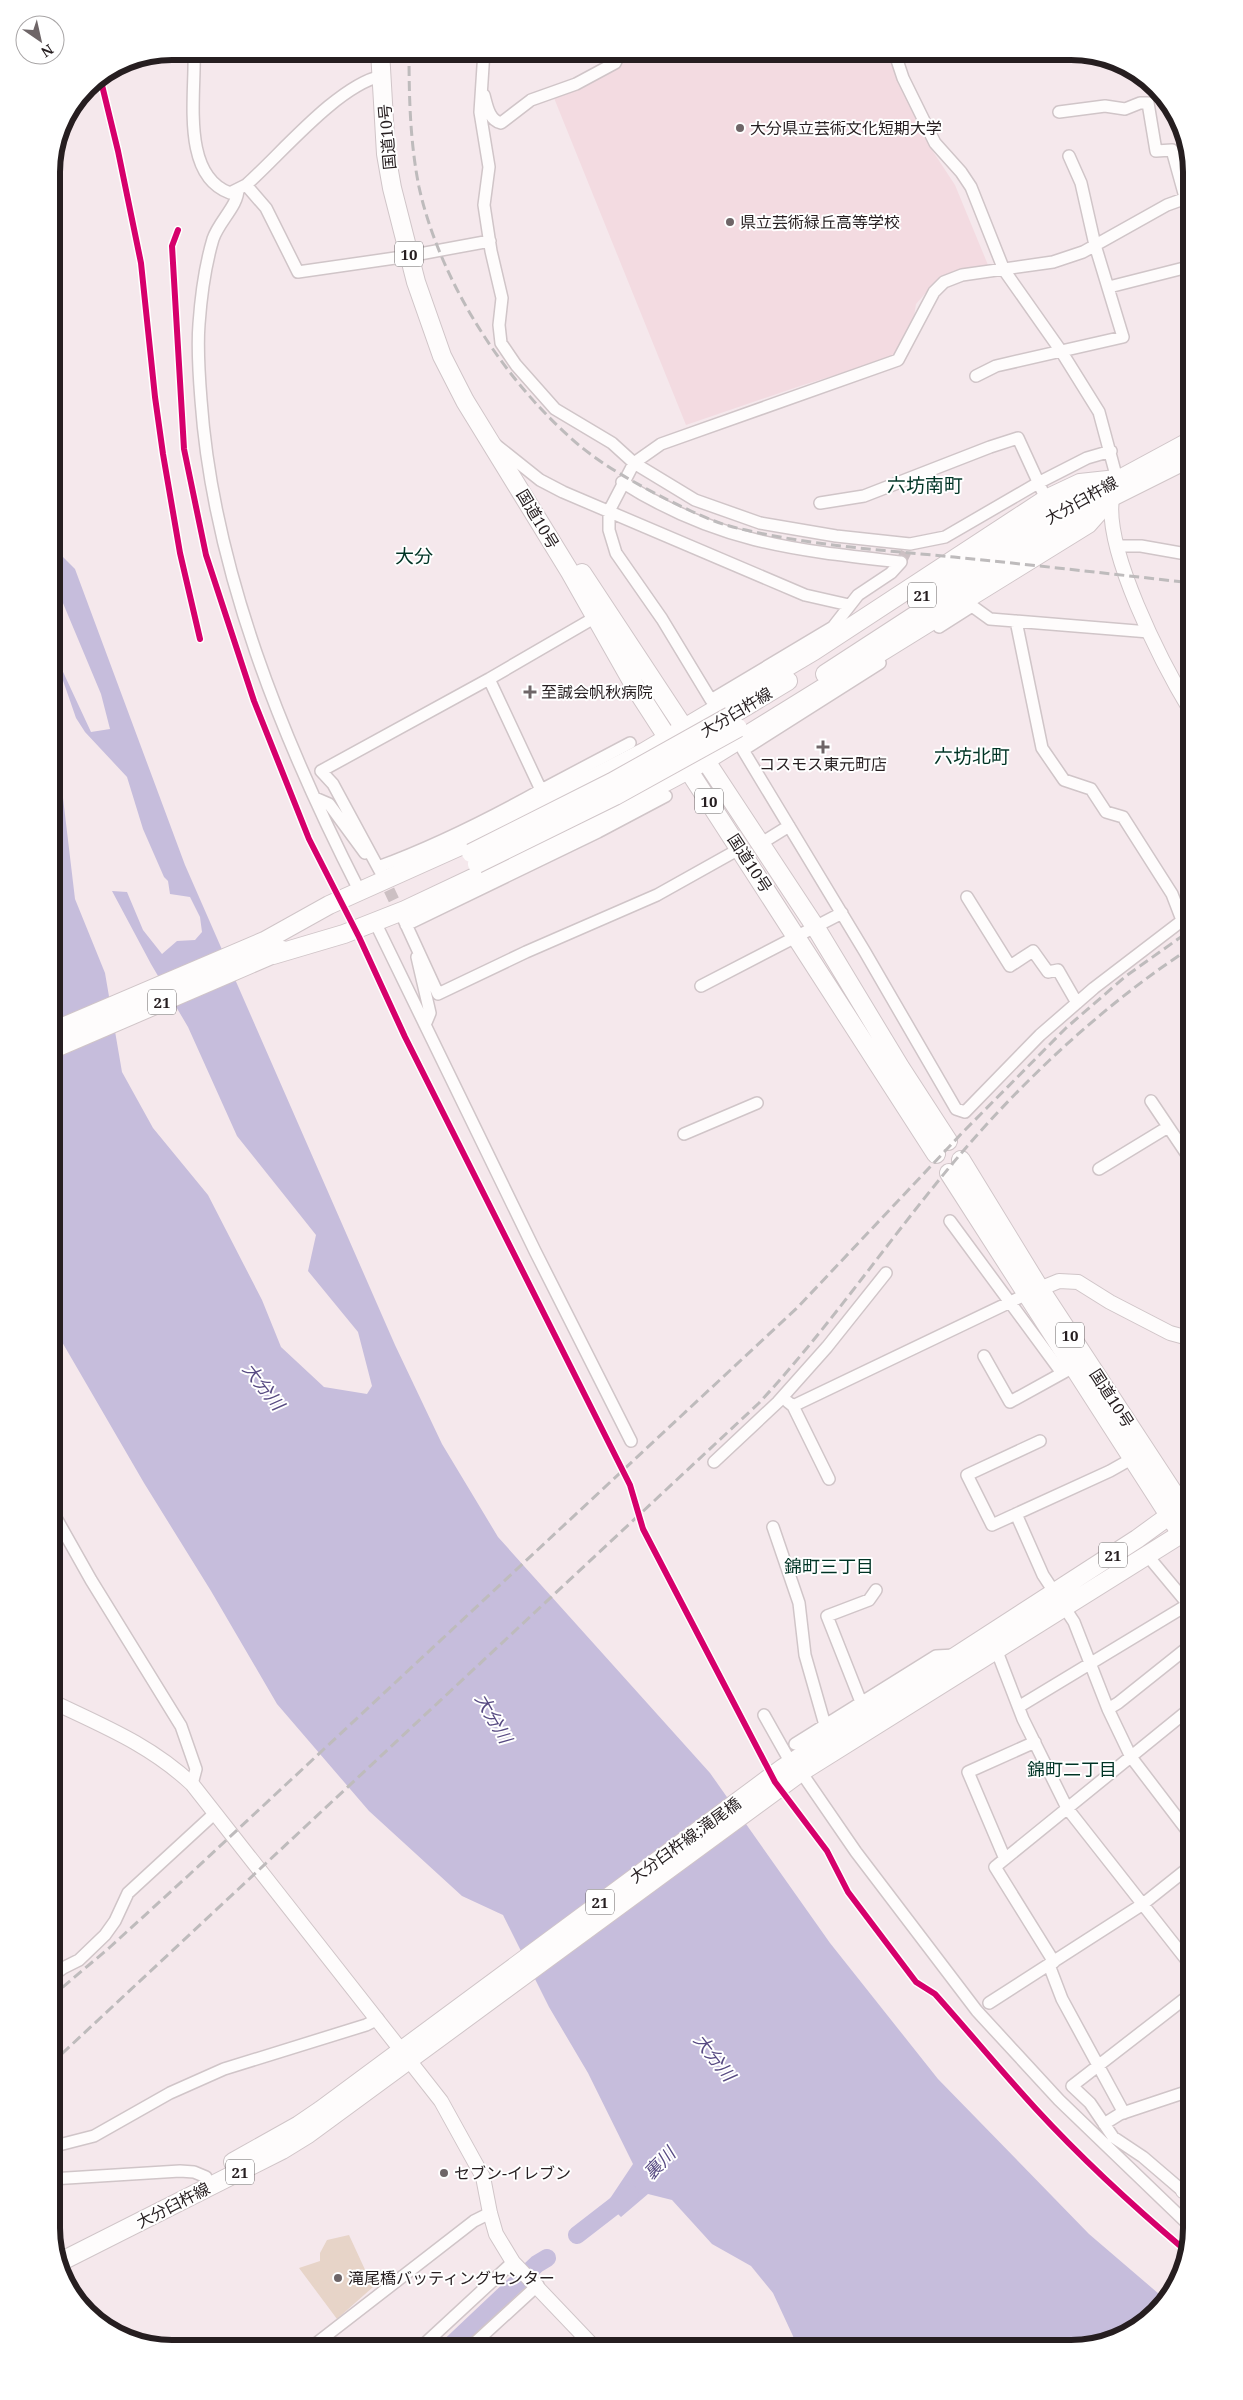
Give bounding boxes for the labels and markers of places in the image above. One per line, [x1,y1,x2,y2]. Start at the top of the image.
place label: 大分県立芸術文化短期大学 [750,117,942,139]
marker: 大分県立芸術文化短期大学 [734,122,746,134]
place label: 県立芸術緑丘高等学校 [740,211,900,233]
marker: 県立芸術緑丘高等学校 [724,216,736,228]
place label: 至誠会帆秋病院 [541,681,653,703]
marker: 至誠会帆秋病院 [523,685,537,699]
marker: コスモス東元町店 [817,741,829,753]
place label: コスモス東元町店 [759,753,887,775]
place label: セブン-イレブン [454,2162,571,2184]
marker: セブン-イレブン [438,2167,450,2179]
place label: 滝尾橋バッティングセンター [348,2267,555,2289]
marker: 滝尾橋バッティングセンター [332,2272,344,2284]

